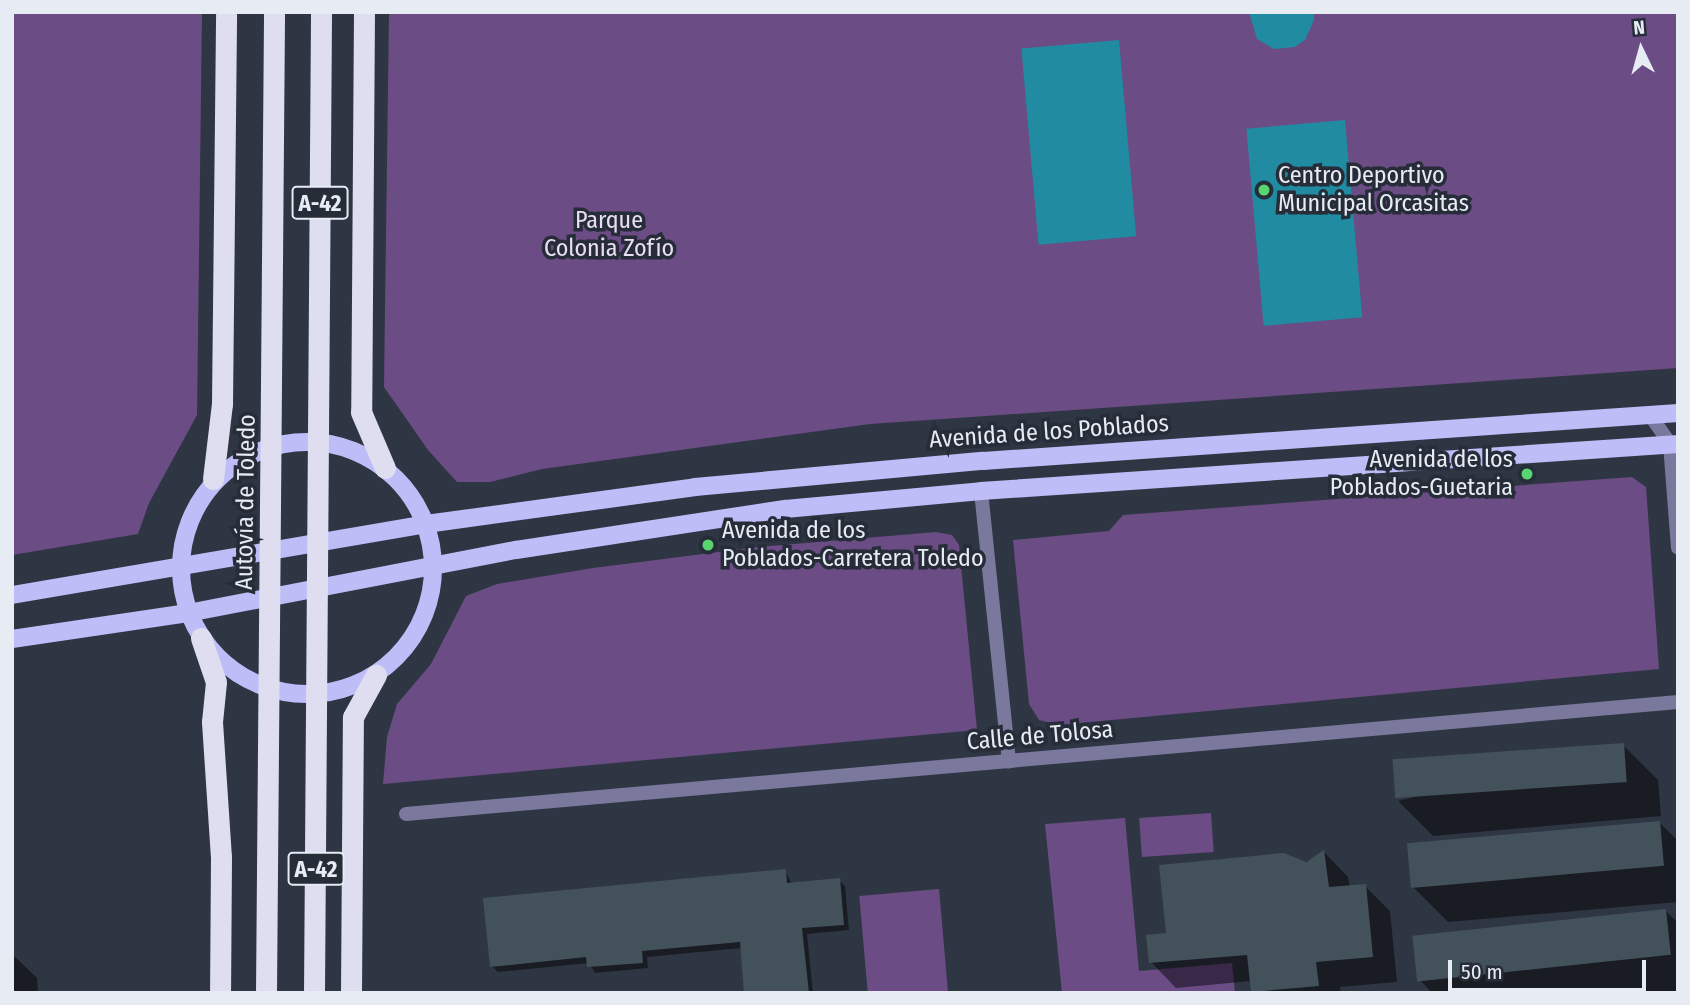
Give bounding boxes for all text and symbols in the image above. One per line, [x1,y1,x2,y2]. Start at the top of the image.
north arrow [1606,14,1676,84]
text: N [1632,16,1646,40]
place label: Centro Deportivo Municipal Orcasitas [1278,162,1469,218]
marker: Centro Deportivo Municipal Orcasitas [1256,182,1272,198]
road number: A-42 [290,184,350,222]
park label: Parque Colonia Zofío [544,207,674,263]
street label: Avenida de los Poblados [928,409,1170,455]
street label: Autovía de Toledo [230,414,262,590]
place label: Avenida de los Poblados-Guetaria [1330,446,1513,502]
marker: Avenida de los Poblados-Guetaria [1519,466,1535,482]
place label: Avenida de los Poblados-Carretera Toledo [722,517,984,573]
marker: Avenida de los Poblados-Carretera Toledo [700,537,716,553]
street label: Calle de Tolosa [966,715,1114,757]
road number: A-42 [286,849,346,888]
scale bar [1452,946,1650,990]
text: 50 m [1461,959,1503,985]

